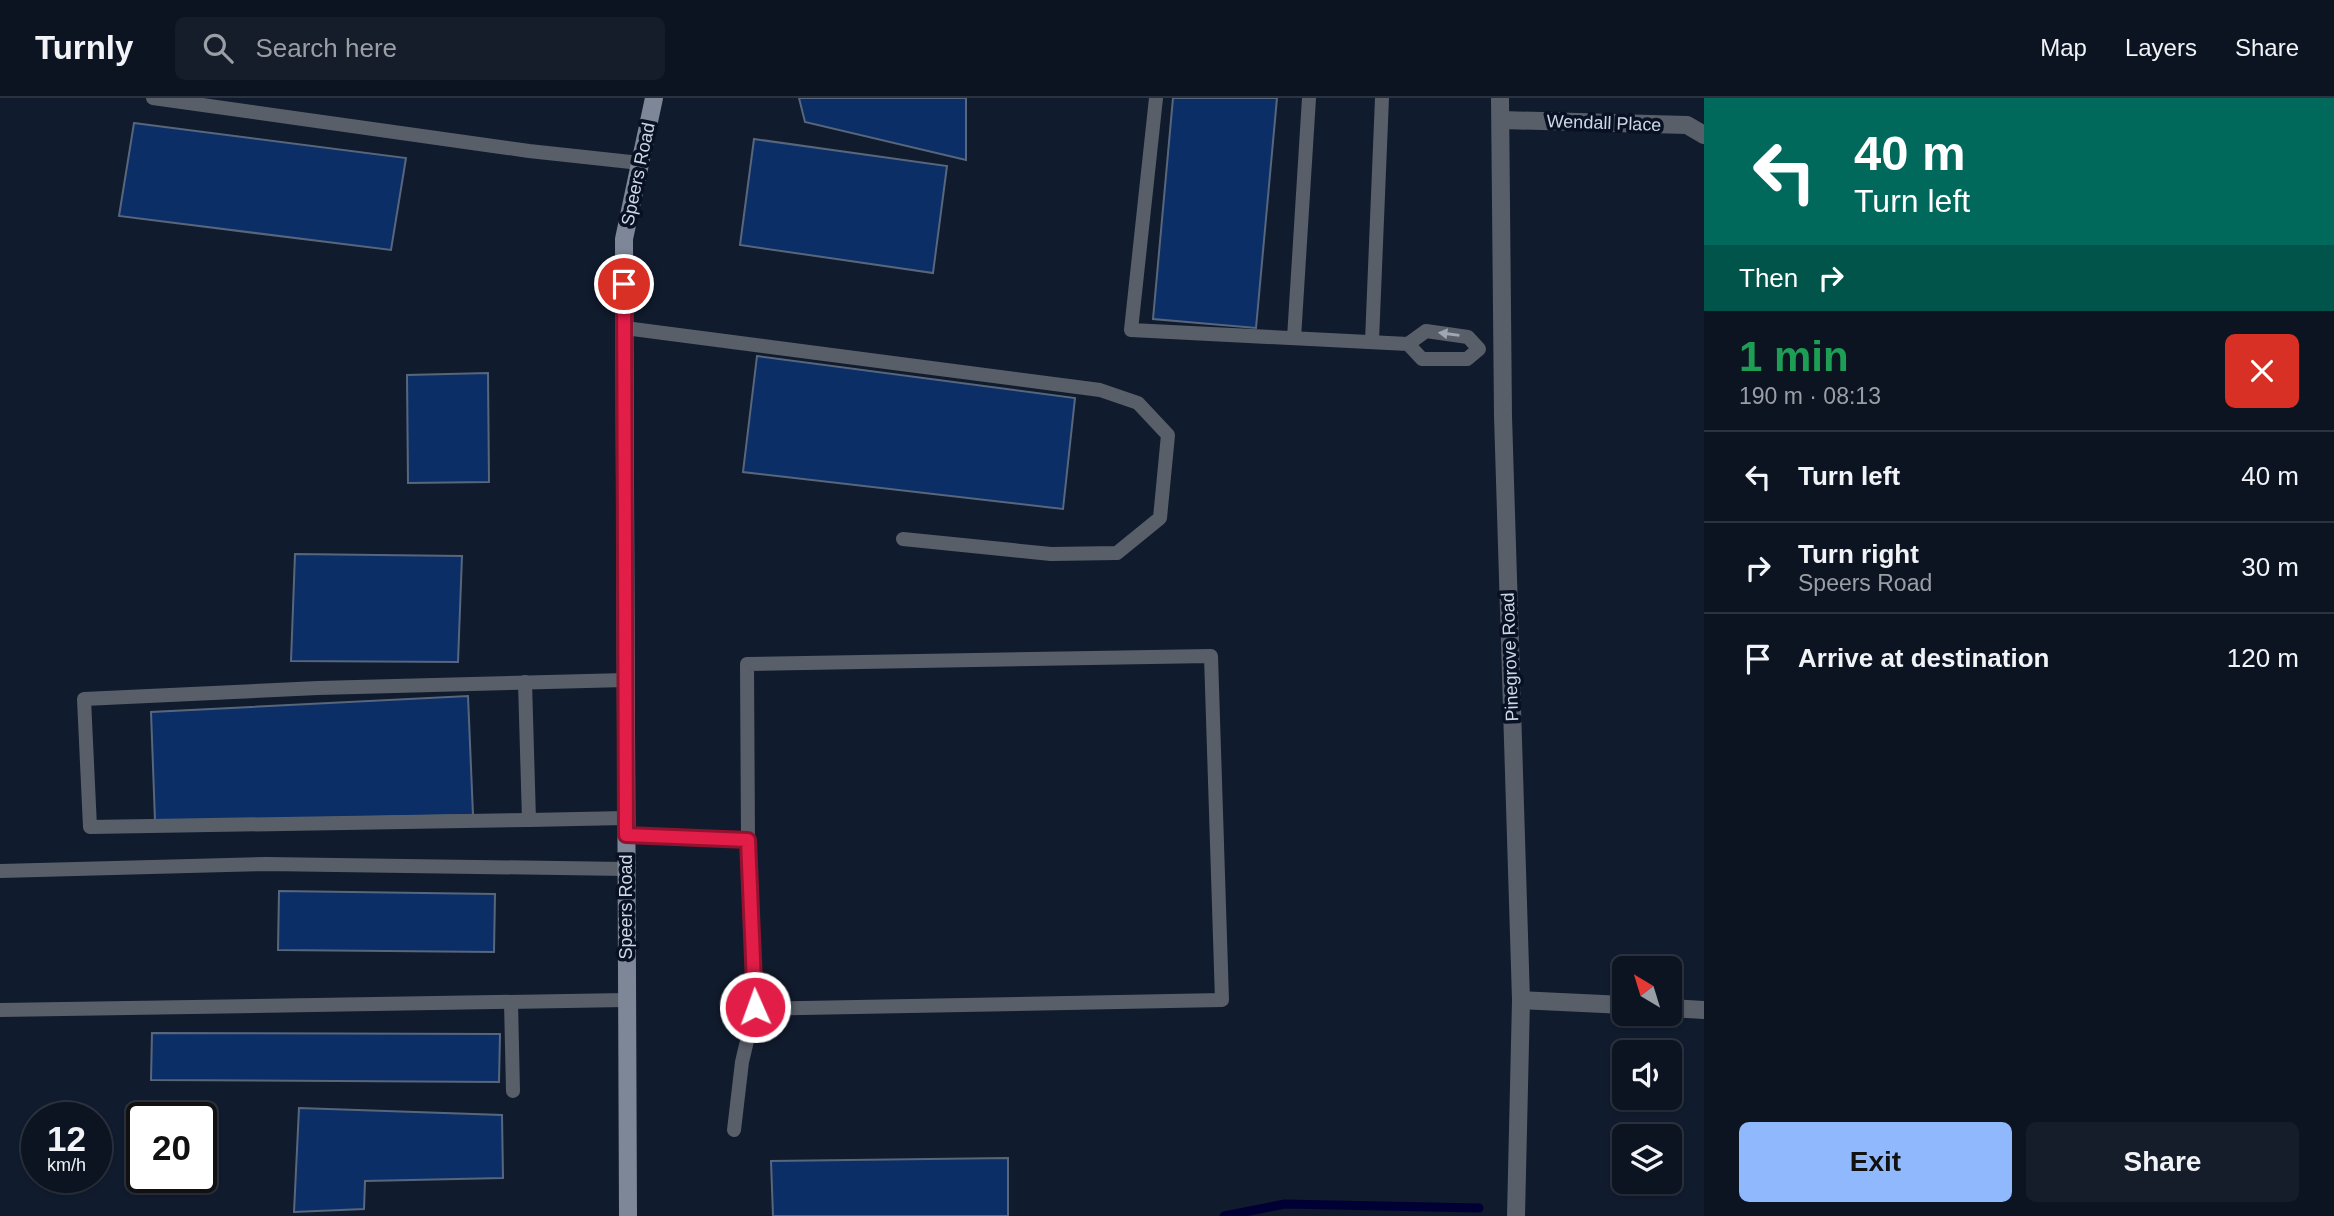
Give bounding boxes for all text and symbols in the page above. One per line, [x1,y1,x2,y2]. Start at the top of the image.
search box [175,17,665,80]
text: Turnly [35,29,133,66]
icon: search [199,29,237,67]
text: Search here [255,33,397,63]
text: Map [2040,34,2087,61]
text: Layers [2125,34,2197,61]
text: Share [2235,34,2299,61]
street label: Wendall Place [1546,111,1662,135]
street label: Speers Road [617,121,659,227]
icon: left [1739,126,1830,217]
text: 40 m [1854,126,1966,180]
text: Turn left [1854,183,1970,219]
pin [594,254,654,314]
icon: right [1812,259,1850,297]
text: Then [1739,263,1798,293]
icon: arrive [605,265,643,303]
one-way arrow [1438,328,1460,339]
text: 1 min [1739,333,1849,380]
button: close [2225,334,2299,408]
text: 190 m · 08:13 [1739,383,1881,409]
icon: left [1739,458,1777,496]
text: Turn left [1798,461,1900,491]
text: 40 m [2241,461,2299,491]
text: Turn right [1798,539,1919,569]
icon: right [1739,549,1777,587]
text: 30 m [2241,552,2299,582]
text: Speers Road [1798,570,1932,596]
street label: Pinegrove Road [1498,592,1522,722]
icon: arrive [1739,640,1777,678]
text: Arrive at destination [1798,643,2049,673]
text: 120 m [2227,643,2299,673]
street label: Speers Road [616,854,636,960]
north arrow [1612,956,1682,1026]
map controls [1612,956,1682,1194]
position arrow [718,970,792,1044]
button: sound [1612,1040,1682,1110]
speed limit sign: 20 [126,1102,217,1193]
text: 12 [47,1119,86,1158]
button: Exit [1739,1122,2012,1202]
button: Share [2026,1122,2299,1202]
button: layers [1612,1124,1682,1194]
text: km/h [47,1155,86,1175]

